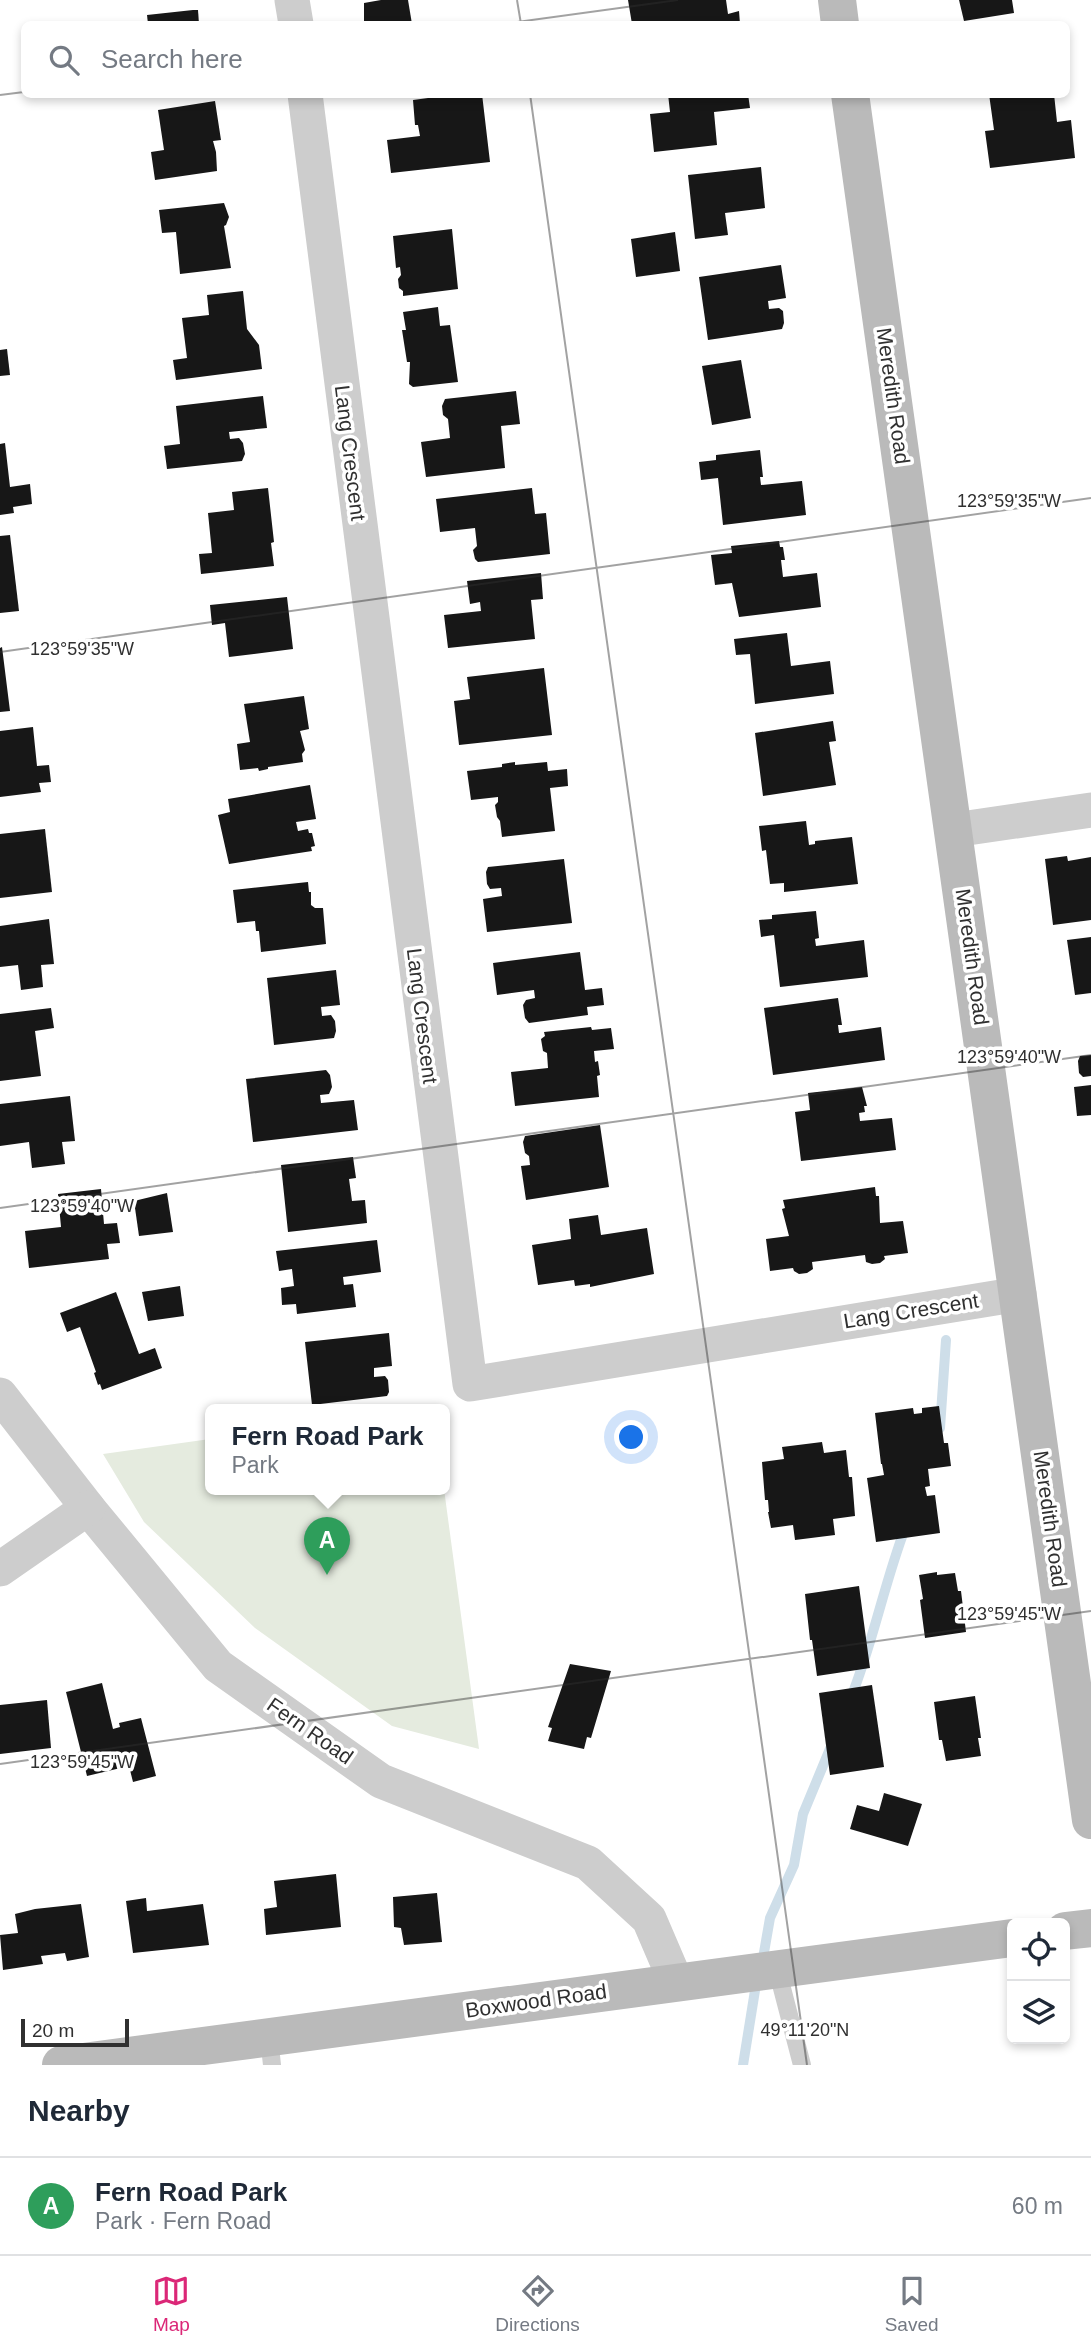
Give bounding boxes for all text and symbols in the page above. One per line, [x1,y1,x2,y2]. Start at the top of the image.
search box [21,21,1070,98]
icon: search [45,41,83,79]
text: Search here [101,44,243,74]
street label: Meredith Road [873,326,914,466]
street label: Lang Crescent [331,384,370,522]
text: 123°59'35"W [957,491,1061,511]
text: 123°59'35"W [30,639,134,659]
street label: Meredith Road [952,887,993,1027]
street label: Lang Crescent [403,947,442,1085]
text: 123°59'40"W [957,1047,1061,1067]
text: 123°59'40"W [30,1196,134,1216]
street label: Lang Crescent [842,1288,980,1333]
popup [205,1404,450,1495]
your location [614,1420,648,1454]
text: Fern Road Park [231,1421,424,1451]
street label: Meredith Road [1030,1449,1071,1589]
text: Park [231,1452,279,1478]
pin: A [304,1517,350,1575]
text: 123°59'45"W [957,1604,1061,1624]
street label: Fern Road [263,1693,358,1768]
text: 123°59'45"W [30,1752,134,1772]
map controls [1007,1918,1070,2044]
button: locate [1007,1918,1070,1981]
street label: Boxwood Road [464,1979,608,2022]
button: layers [1007,1981,1070,2044]
scale bar [21,2016,130,2048]
text: 20 m [32,2020,74,2041]
text: 49°11'20"N [761,2020,849,2040]
text: Nearby [28,2094,130,2127]
text: Fern Road Park [95,2177,287,2207]
text: A [43,2193,59,2219]
text: 60 m [1012,2193,1063,2219]
text: Park · Fern Road [95,2208,271,2234]
tab: Map [152,2272,190,2336]
tab: Directions [495,2272,580,2336]
tab: Saved [885,2272,939,2336]

